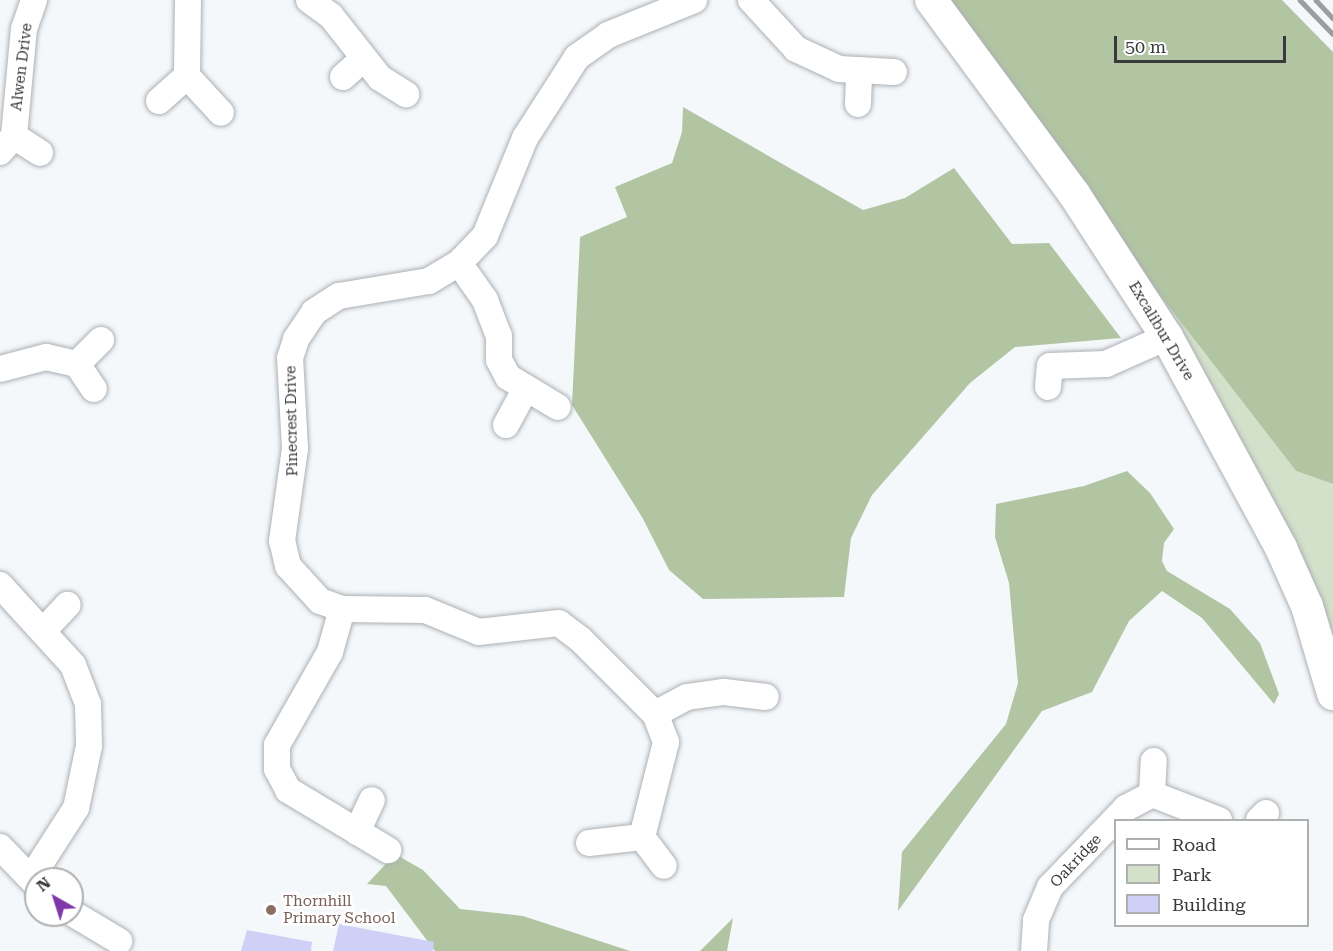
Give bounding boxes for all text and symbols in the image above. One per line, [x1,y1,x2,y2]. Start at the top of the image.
street label: Alwen Drive [8,22,36,112]
scale bar [1117,24,1290,62]
text: 50 m [1125,36,1166,57]
street label: Excalibur Drive [1124,278,1198,384]
street label: Pinecrest Drive [282,365,302,477]
legend [1114,819,1309,927]
street label: Oakridge [1047,831,1105,891]
text: Road [1172,834,1216,855]
text: Park [1172,864,1212,885]
north arrow [24,867,84,927]
text: N [33,873,54,895]
place label: Thornhill Primary School [283,892,395,927]
text: Building [1172,894,1246,915]
marker: Thornhill Primary School [264,903,278,917]

